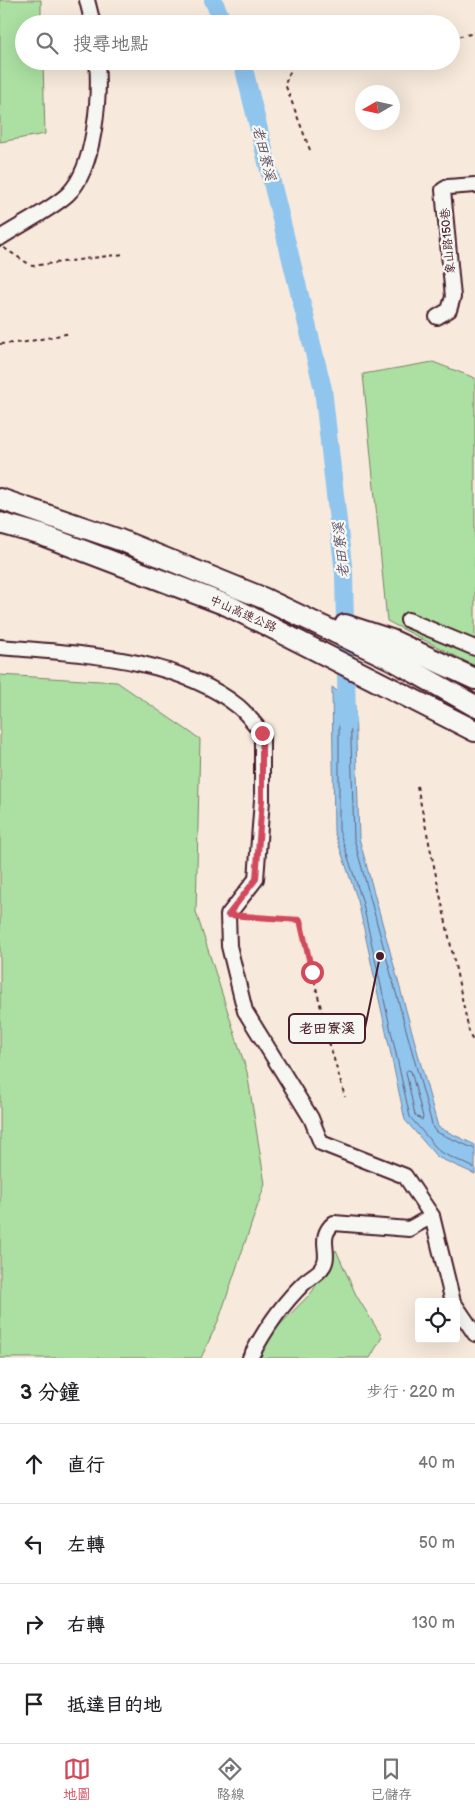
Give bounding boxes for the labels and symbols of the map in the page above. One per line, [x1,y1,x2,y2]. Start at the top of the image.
north arrow [355,85,400,130]
water label: 老田寮溪 [249,124,279,183]
street label: 象山路150巷 [438,207,458,275]
water label: 老田寮溪 [330,520,352,579]
street label: 中山高速公路 [207,593,279,635]
route end [251,722,274,745]
route start [301,961,324,984]
callout: 老田寮溪 [289,1014,365,1043]
text: 老田寮溪 [299,1020,355,1037]

